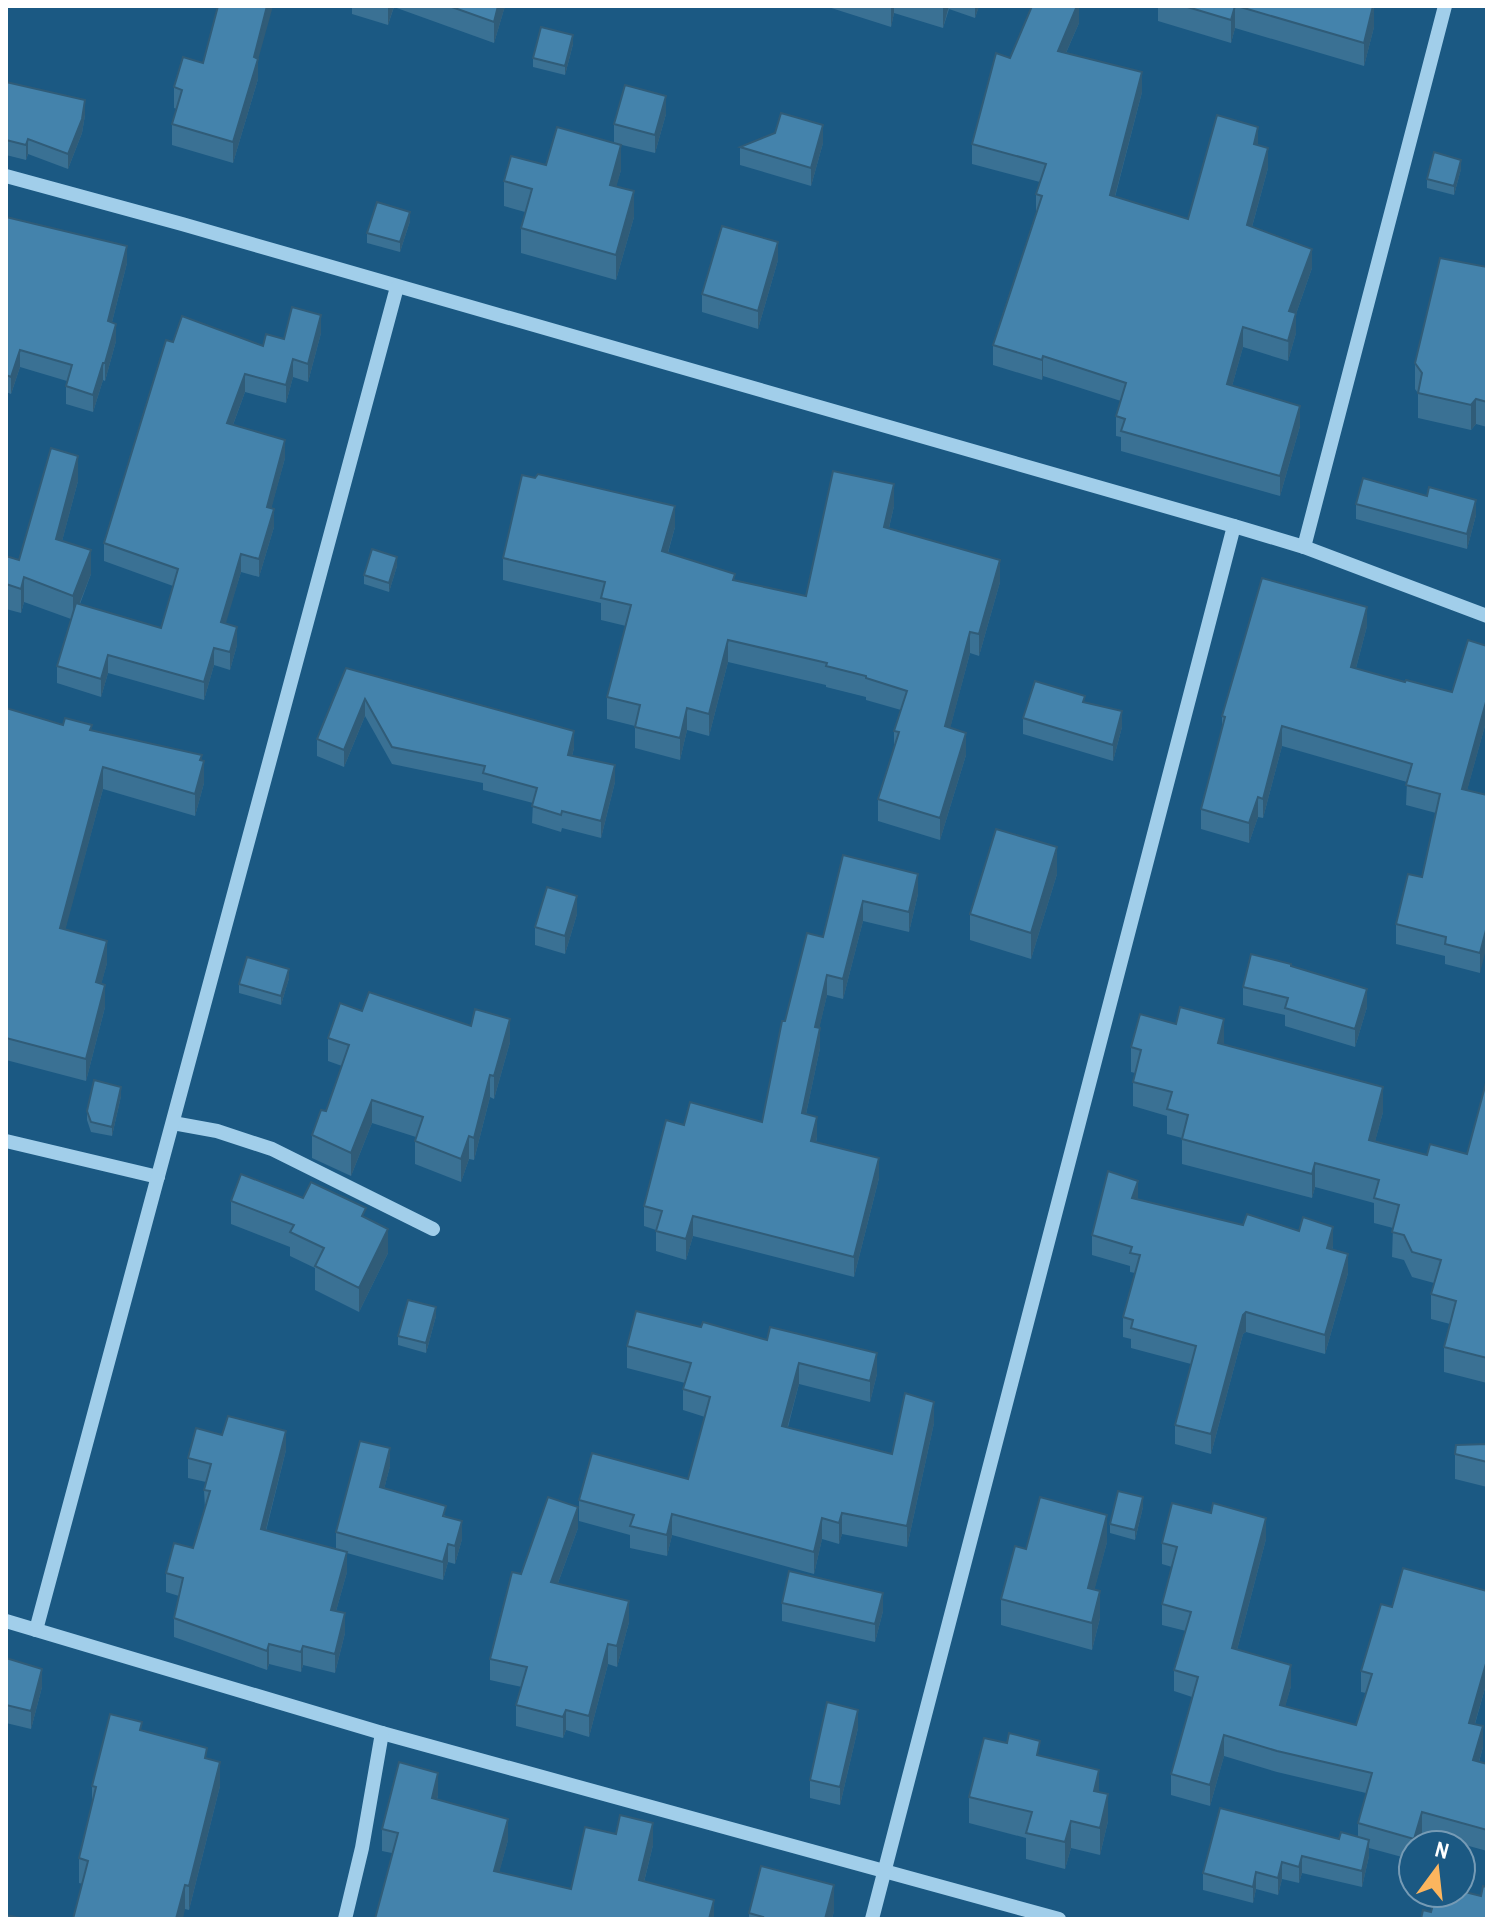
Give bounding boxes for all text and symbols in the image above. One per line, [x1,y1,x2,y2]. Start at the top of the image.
north arrow [1397,1829,1477,1909]
text: N [1432,1834,1452,1866]

